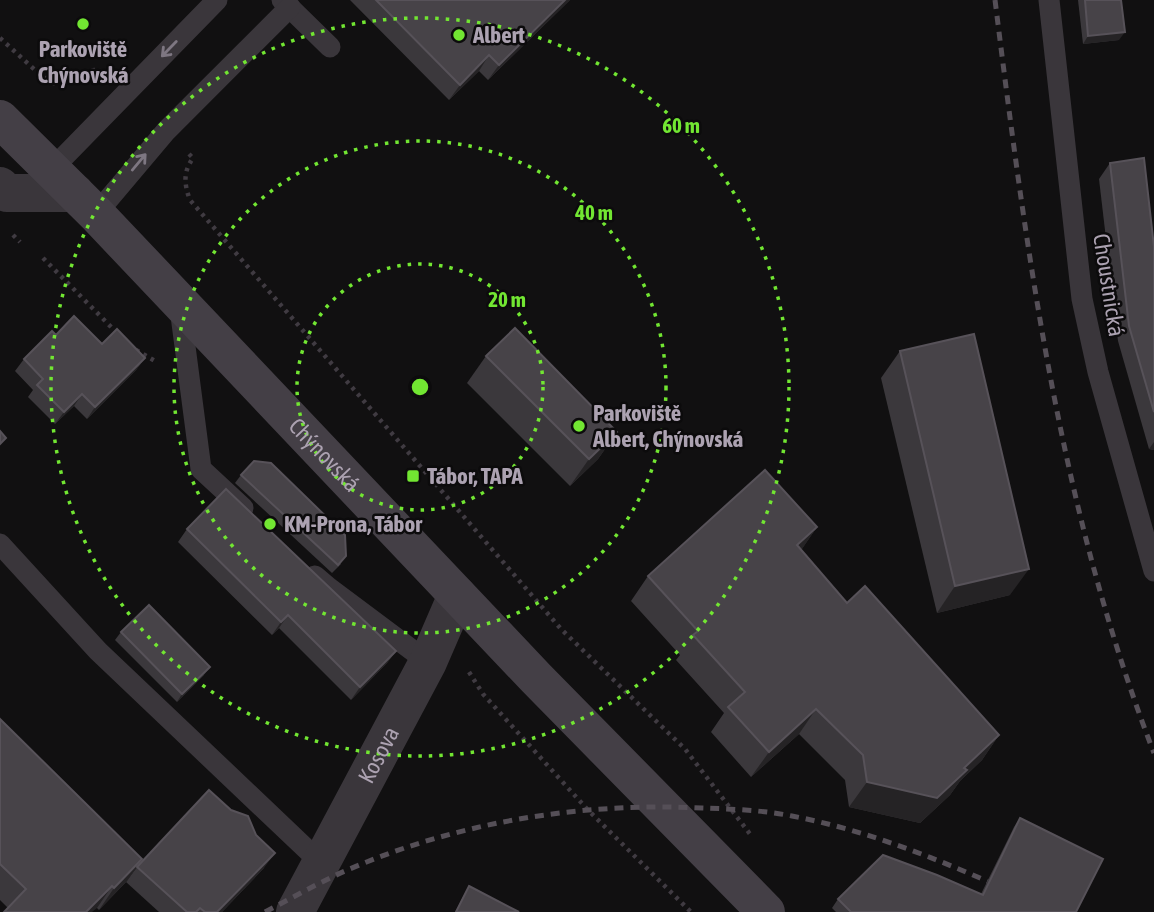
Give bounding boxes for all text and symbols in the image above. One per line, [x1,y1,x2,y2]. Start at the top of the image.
marker: Parkoviště Chýnovská [75,16,91,32]
place label: Albert [472,22,525,48]
marker: Albert [451,27,467,43]
place label: Parkoviště Chýnovská [37,36,129,88]
one-way arrow [161,40,178,57]
text: 60 m [662,113,700,137]
one-way arrow [132,153,147,171]
text: 40 m [574,200,613,224]
street label: Choustnická [1088,232,1130,338]
text: 20 m [488,287,526,311]
centre of rings [408,375,432,399]
place label: Parkoviště Albert, Chýnovská [592,400,744,452]
street label: Chýnovská [284,413,365,497]
marker: Parkoviště Albert, Chýnovská [571,418,587,434]
place label: Tábor, TAPA [427,463,524,489]
marker: Tábor, TAPA [405,468,421,484]
place label: KM-Prona, Tábor [284,511,423,537]
marker: KM-Prona, Tábor [262,516,278,532]
street label: Kosova [353,722,404,788]

